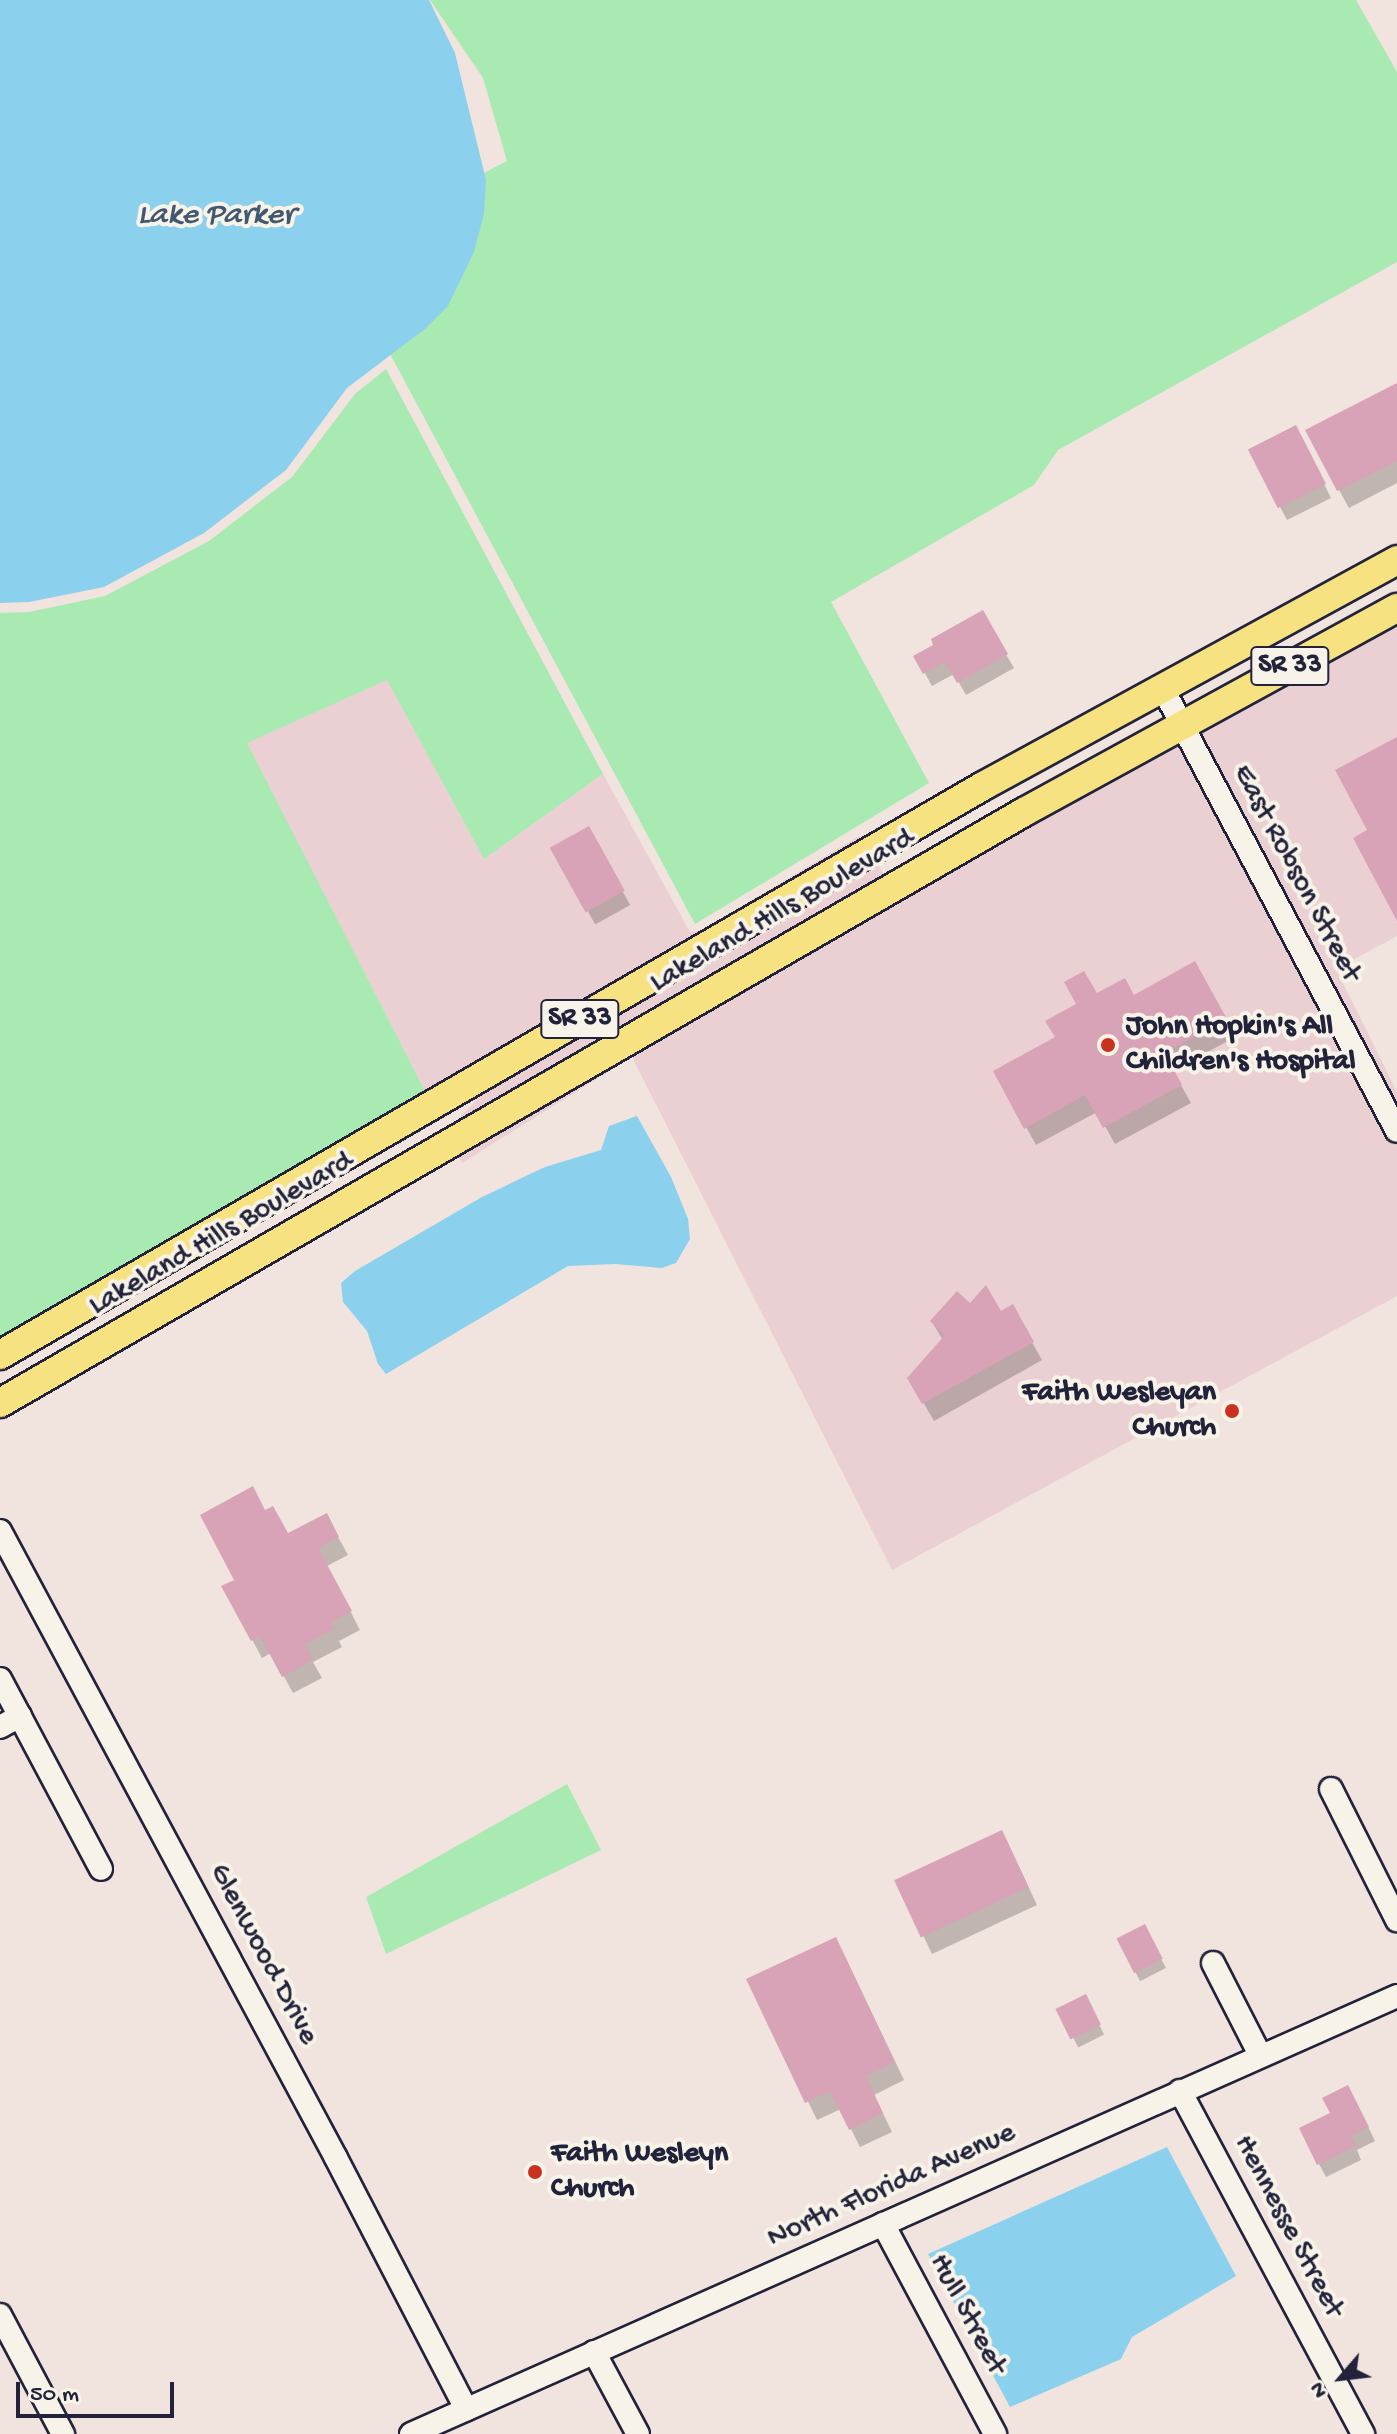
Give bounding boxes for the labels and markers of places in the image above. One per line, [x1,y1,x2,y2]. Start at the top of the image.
place label: John Hopkin's All Children's Hospital [1126,1010,1356,1080]
marker: John Hopkin's All Children's Hospital [1097,1034,1119,1056]
place label: Faith Wesleyan Church [1022,1376,1216,1446]
marker: Faith Wesleyan Church [1223,1402,1241,1420]
place label: Faith Wesleyn Church [551,2137,728,2208]
marker: Faith Wesleyn Church [526,2163,544,2181]

